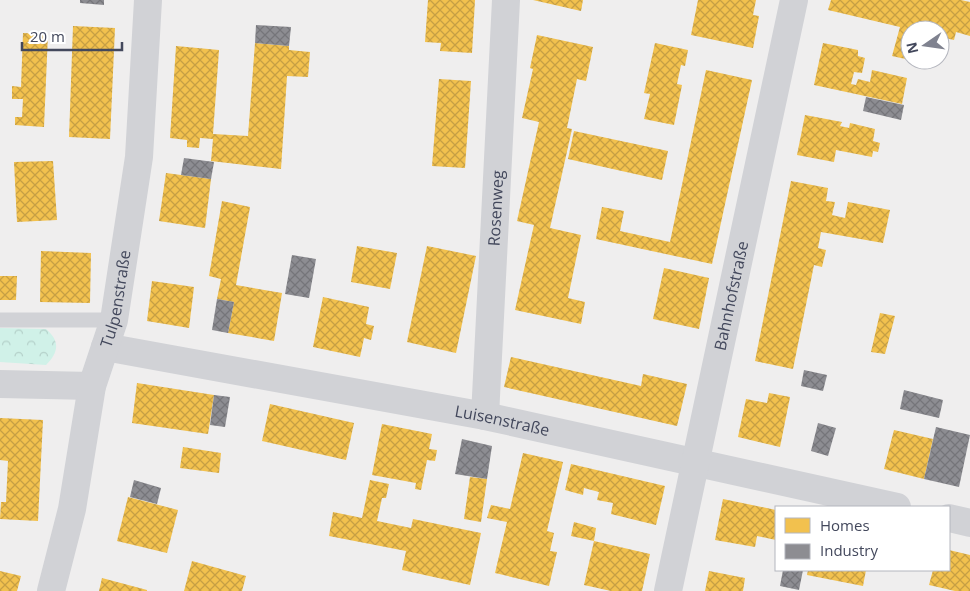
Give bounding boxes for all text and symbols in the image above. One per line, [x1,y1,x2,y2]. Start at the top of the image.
scale bar [22,20,122,52]
north arrow [900,20,950,70]
text: 20 m [30,26,65,46]
text: N [901,40,922,56]
street label: Rosenweg [483,169,508,247]
street label: Bahnhofstraße [709,239,753,352]
street label: Tulpenstraße [95,248,136,350]
street label: Luisenstraße [453,400,552,441]
legend [775,506,950,571]
text: Homes [820,515,870,535]
text: Industry [820,540,878,560]

